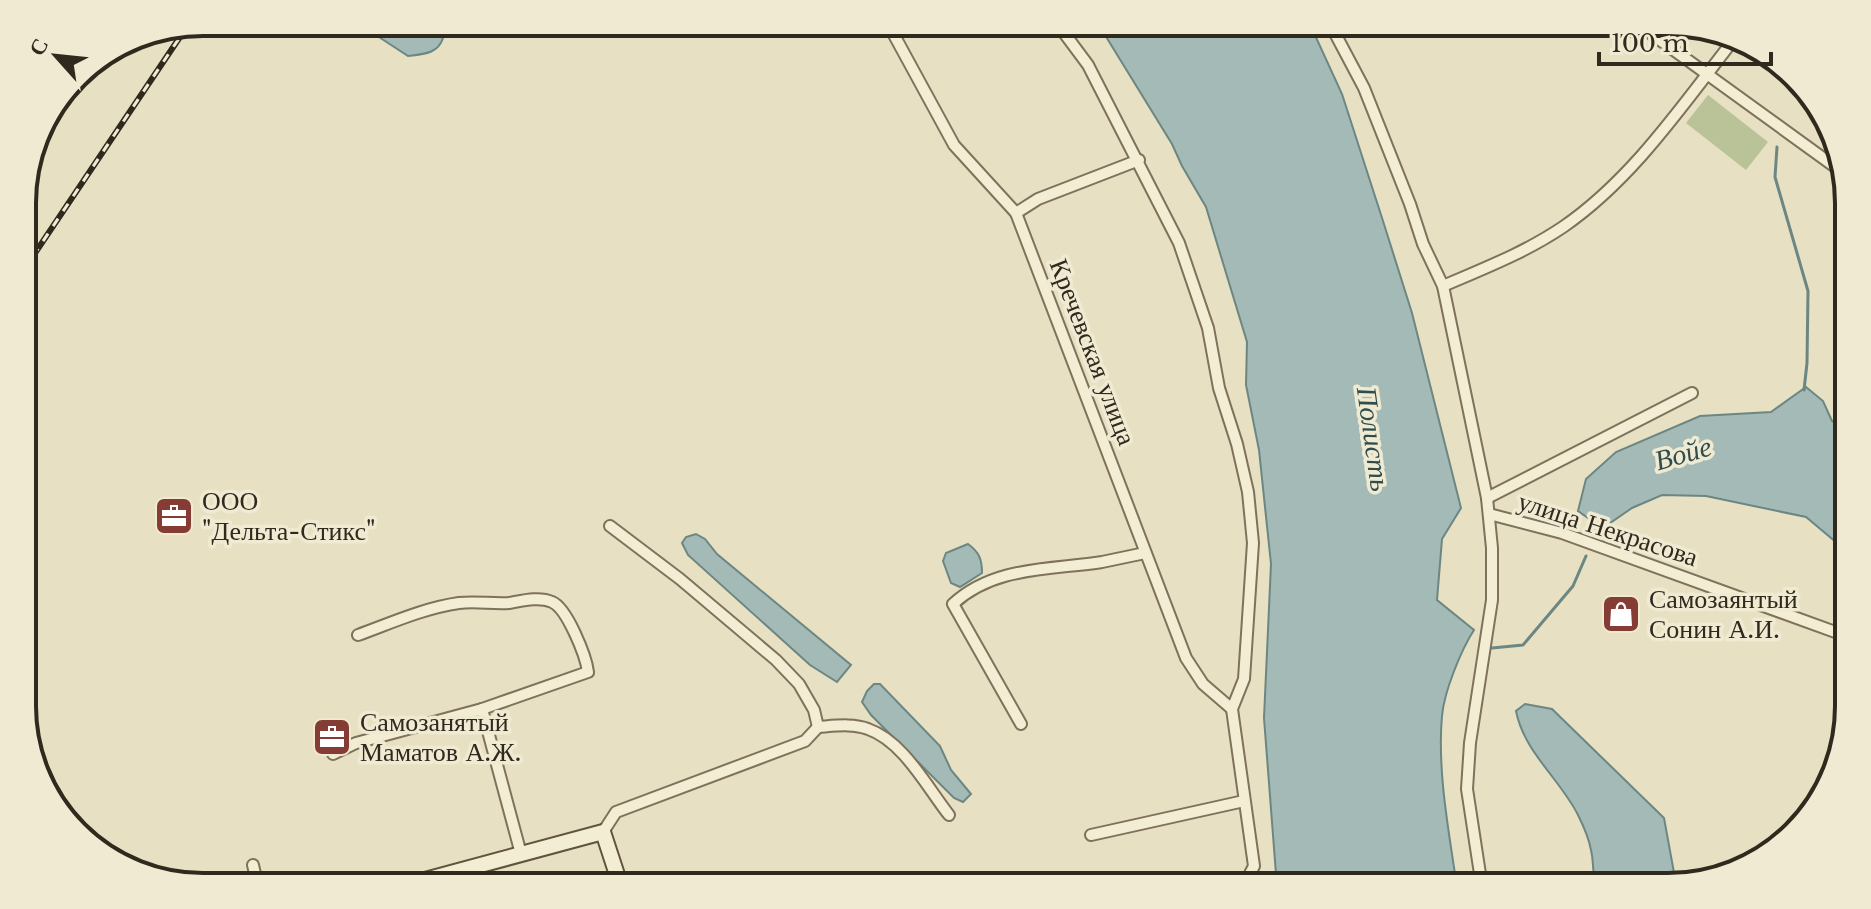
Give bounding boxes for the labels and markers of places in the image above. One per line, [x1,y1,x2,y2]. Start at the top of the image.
place label: ООО "Дельта-Стикс" [202,485,376,547]
office icon: ООО "Дельта-Стикс" [153,495,195,537]
place label: Самозаянтый Сонин А.И. [1649,583,1798,645]
shop icon: Самозаянтый Сонин А.И. [1600,593,1642,635]
place label: Самозанятый Маматов А.Ж. [360,706,521,768]
office icon: Самозанятый Маматов А.Ж. [311,716,353,758]

